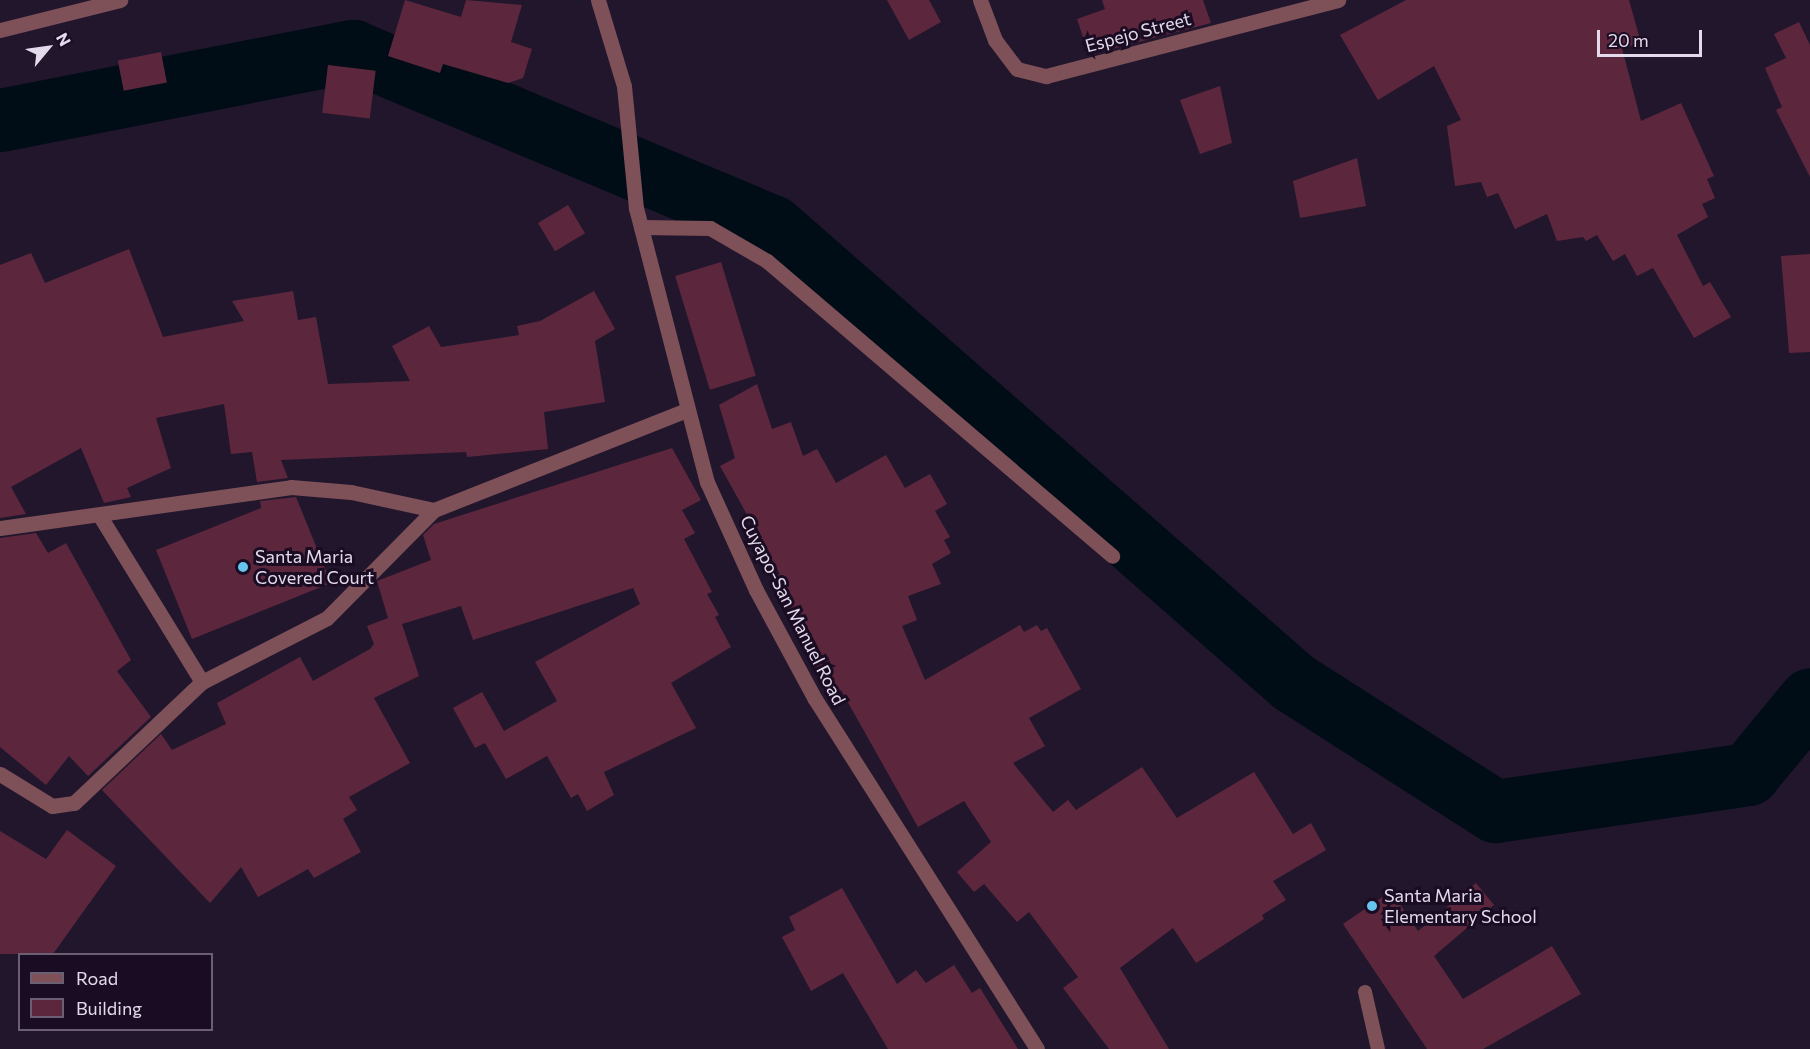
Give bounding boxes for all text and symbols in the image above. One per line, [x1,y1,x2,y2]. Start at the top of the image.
street label: Espejo Street [1083,8,1193,56]
north arrow [18,18,78,78]
scale bar [1600,18,1705,56]
text: N [53,29,75,49]
text: 20 m [1608,29,1649,51]
street label: Cuyapo-San Manuel Road [736,512,850,708]
place label: Santa Maria Covered Court [255,546,374,588]
marker: Santa Maria Covered Court [236,560,250,574]
place label: Santa Maria Elementary School [1384,885,1537,928]
marker: Santa Maria Elementary School [1365,899,1379,913]
legend [18,953,213,1031]
text: Road [76,967,118,989]
text: Building [76,997,142,1019]

